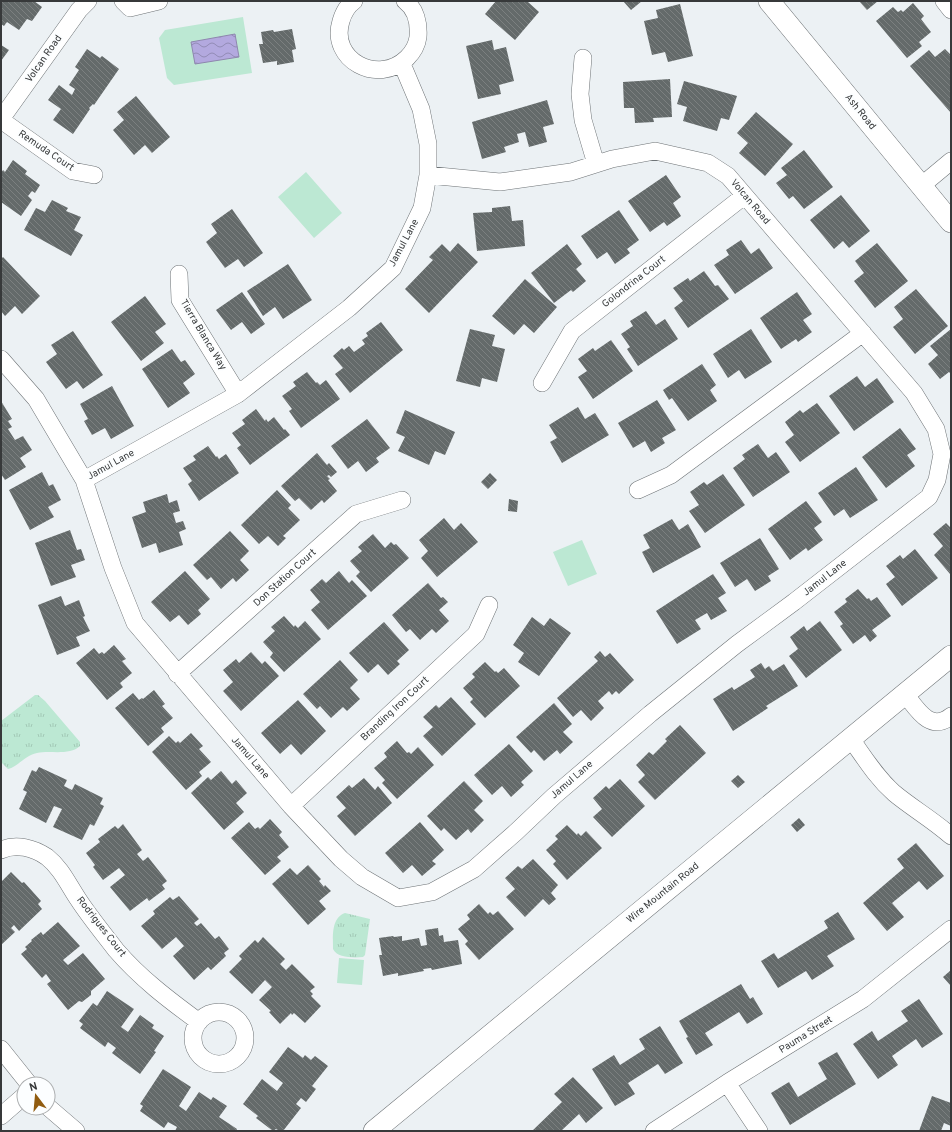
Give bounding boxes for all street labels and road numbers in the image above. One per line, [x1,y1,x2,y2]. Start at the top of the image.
street label: Volcan Road [23,33,65,85]
street label: Ash Road [842,91,878,133]
street label: Remuda Court [16,127,77,175]
street label: Volcan Road [727,177,773,227]
street label: Jamul Lane [386,217,422,269]
street label: Golondrina Court [600,253,669,311]
street label: Tierra Blanca Way [177,297,229,373]
street label: Jamul Lane [85,447,137,483]
street label: Don Station Court [251,546,319,610]
street label: Jamul Lane [800,557,850,599]
street label: Branding Iron Court [358,674,432,744]
street label: Jamul Lane [228,734,272,782]
street label: Jamul Lane [548,758,596,802]
street label: Wire Mountain Road [624,860,702,926]
street label: Rodrigues Court [73,894,129,960]
street label: Pauma Street [777,1013,835,1057]

